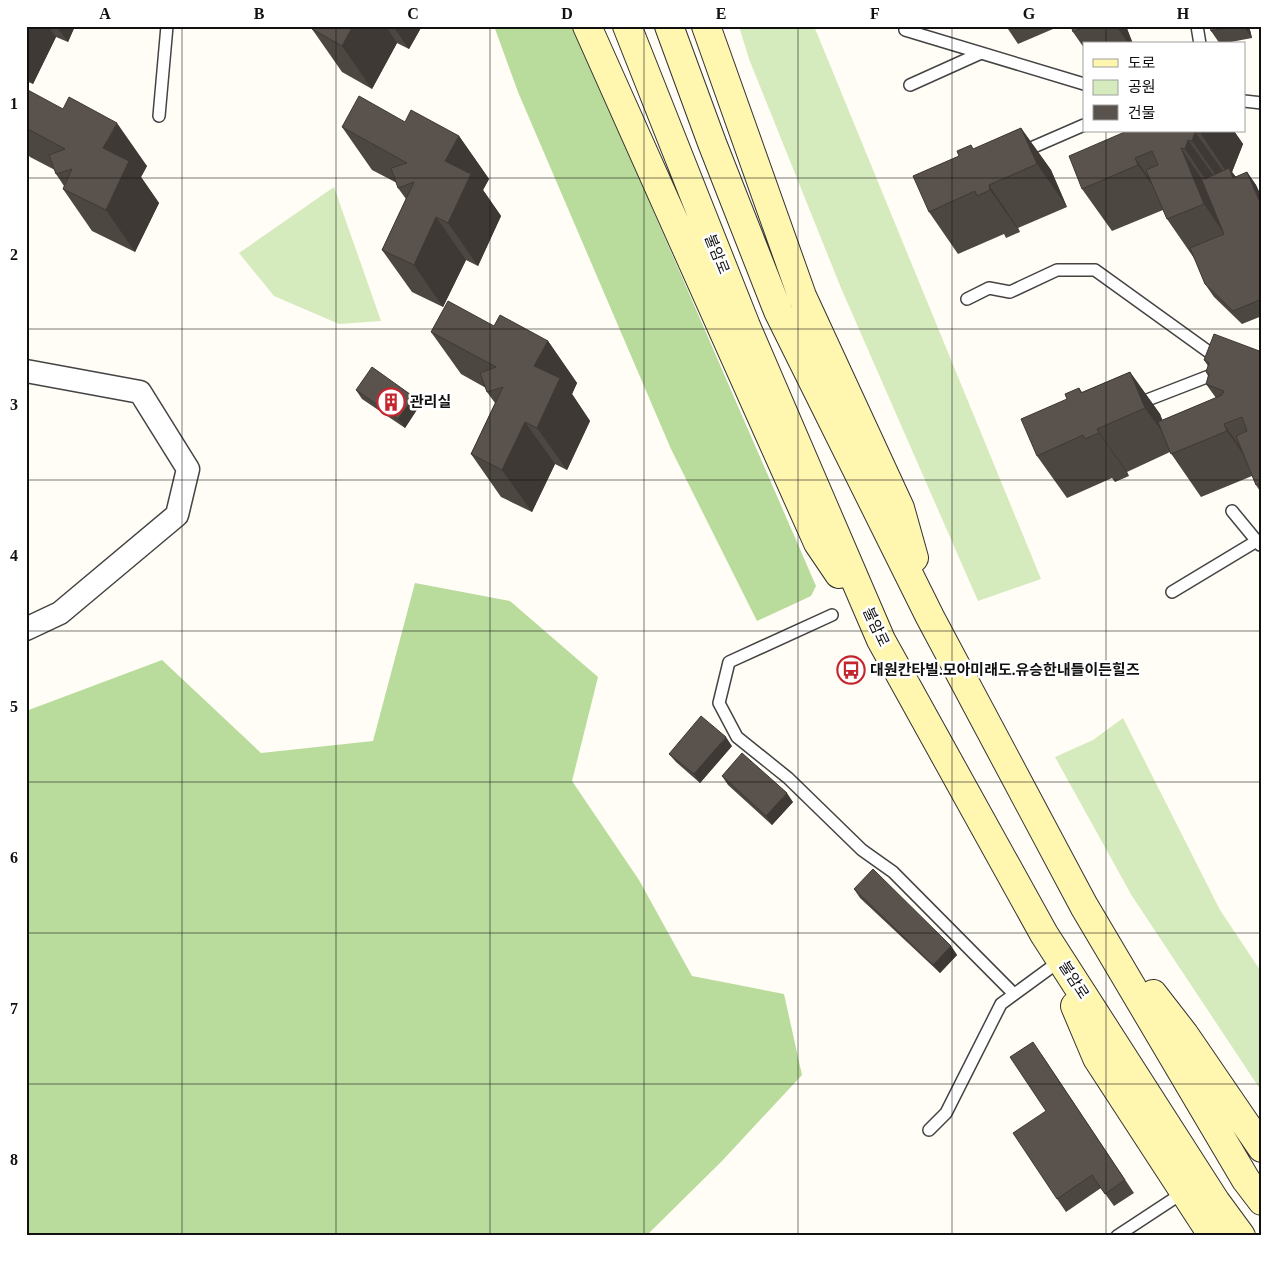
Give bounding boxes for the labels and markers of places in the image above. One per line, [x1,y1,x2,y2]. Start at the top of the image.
building icon: 관리실 [376,387,406,417]
place label: 관리실 [410,394,451,410]
bus stop icon: 대원칸타빌.모아미래도.유승한내들이든힐즈 [836,655,866,685]
place label: 대원칸타빌.모아미래도.유승한내들이든힐즈 [870,661,1140,678]

